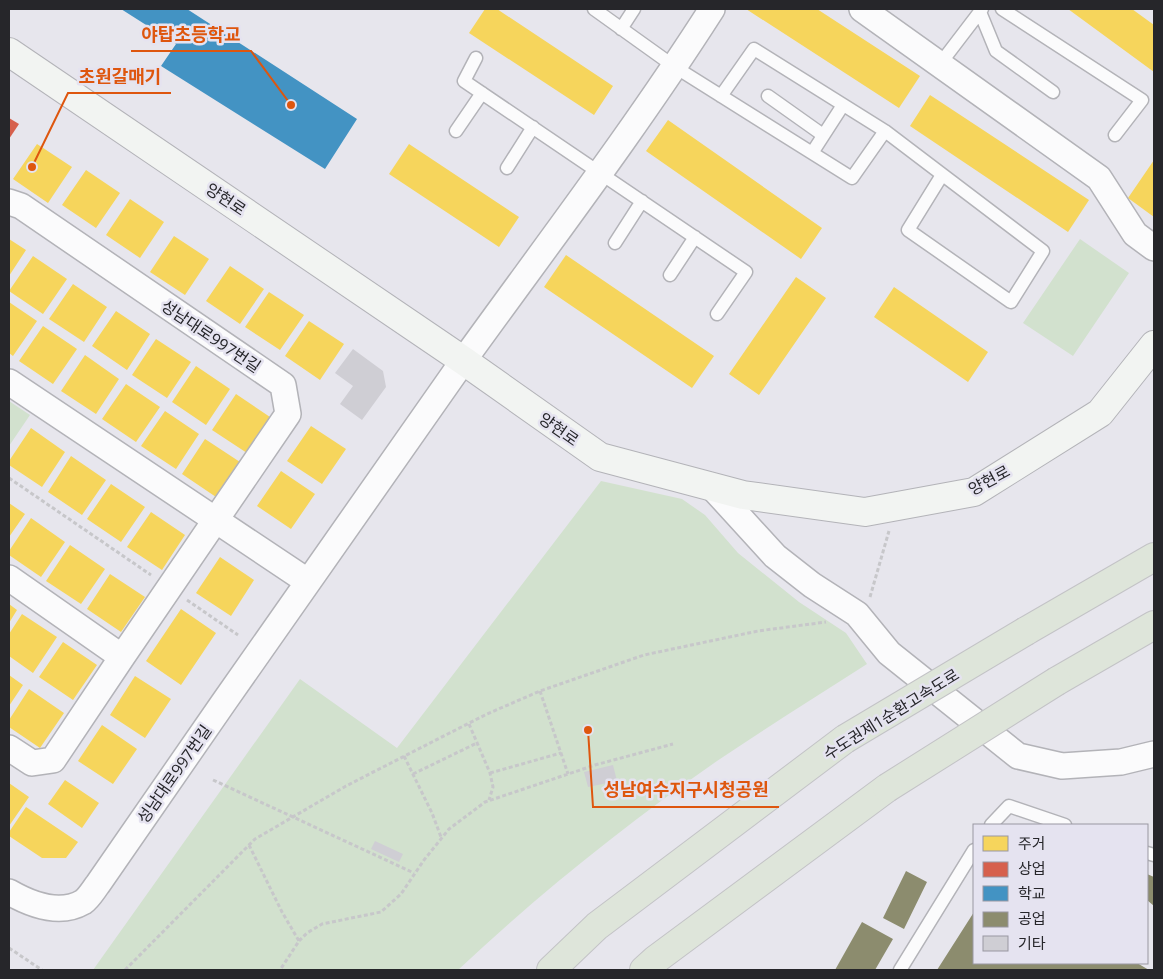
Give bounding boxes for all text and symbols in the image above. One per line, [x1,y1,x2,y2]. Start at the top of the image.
callout: 야탑초등학교 [131,18,251,51]
text: 야탑초등학교 [141,22,241,46]
callout: 초원갈매기 [68,60,171,93]
text: 초원갈매기 [79,64,161,88]
street label: 양현로 [202,178,251,221]
street label: 성남대로997번길 [157,295,265,377]
street label: 양현로 [535,407,584,451]
street label: 양현로 [964,460,1014,500]
street label: 수도권제1순환고속도로 [819,663,963,765]
street label: 성남대로997번길 [132,720,216,828]
callout: 성남여수지구시청공원 [593,774,779,807]
text: 성남여수지구시청공원 [603,777,769,801]
legend [973,824,1148,964]
text: 주거 [1018,833,1046,853]
text: 상업 [1018,858,1046,878]
text: 학교 [1018,883,1046,903]
text: 공업 [1018,908,1046,928]
text: 기타 [1018,933,1046,953]

